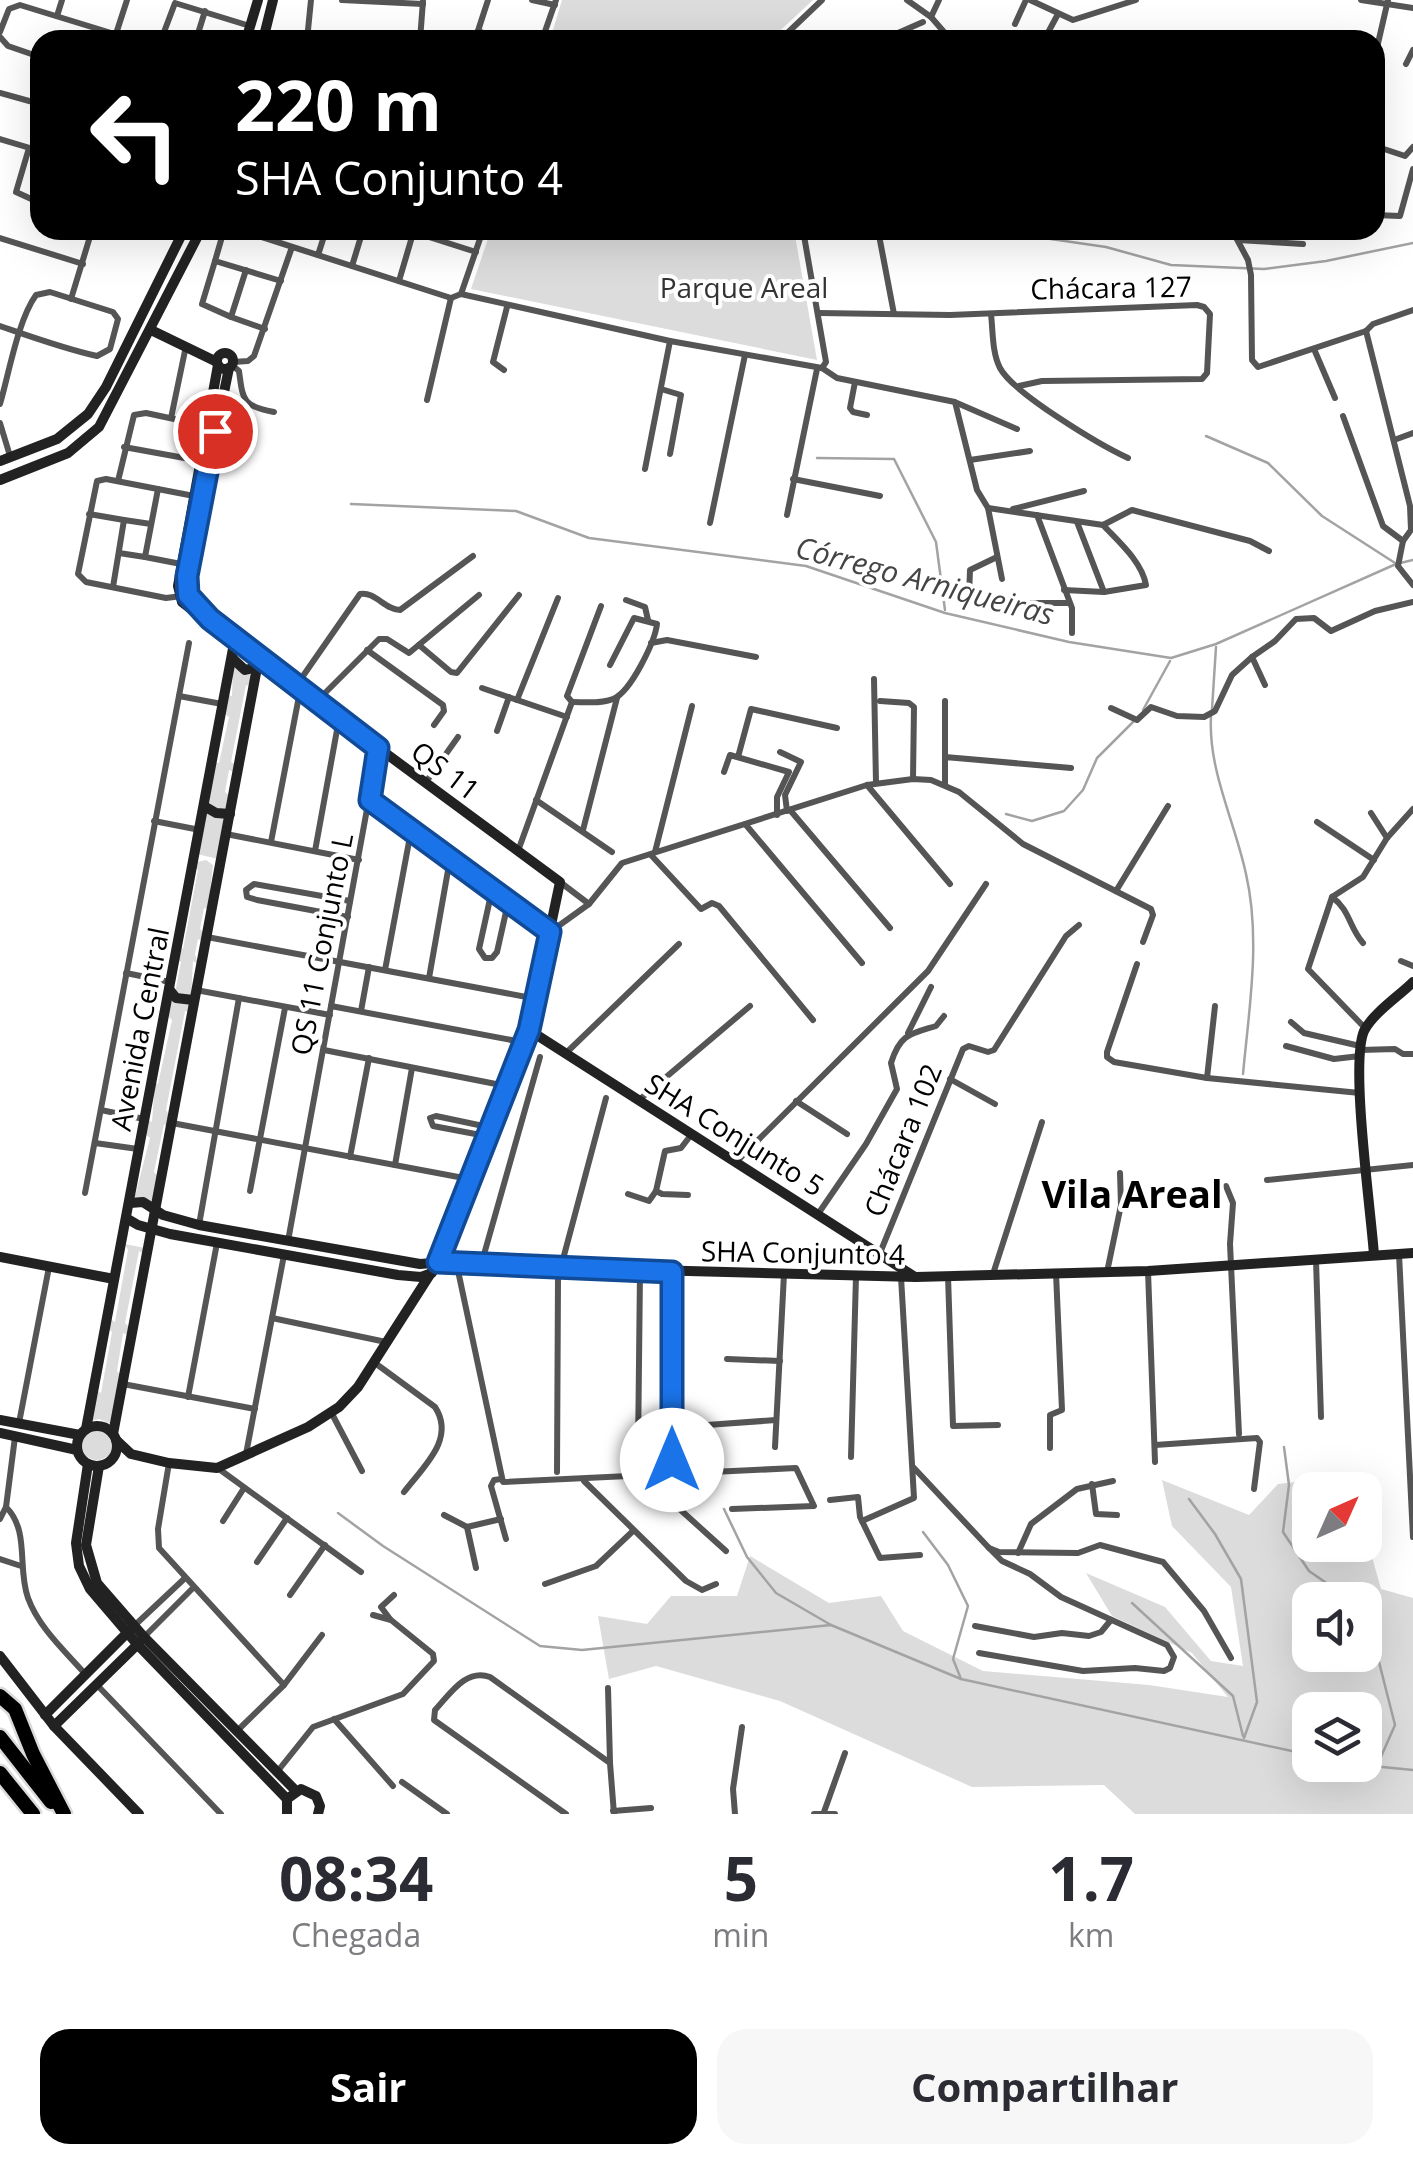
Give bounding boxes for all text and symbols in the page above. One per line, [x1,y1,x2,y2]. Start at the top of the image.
text: 220 m [235,56,442,152]
icon: left [70,70,200,200]
text: SHA Conjunto 4 [235,147,563,208]
street label: Chácara 127 [1030,267,1192,307]
park label: Parque Areal [660,268,828,306]
pin [173,389,258,474]
icon: arrive [188,404,243,459]
water label: Córrego Arniqueiras [791,526,1059,634]
street label: QS 11 [404,732,488,808]
street label: QS 11 Conjunto L [281,830,361,1058]
street label: Avenida Central [101,924,177,1134]
street label: Chácara 102 [854,1058,950,1222]
street label: SHA Conjunto 5 [638,1064,832,1204]
district label: Vila Areal [1041,1167,1223,1219]
street label: SHA Conjunto 4 [701,1231,905,1273]
position arrow [620,1408,724,1512]
north arrow [1292,1472,1382,1562]
map controls [1292,1472,1382,1782]
button: sound [1292,1582,1382,1672]
button: layers [1292,1692,1382,1782]
text: 08:34 [279,1837,433,1919]
text: 5 [724,1837,758,1919]
text: 1.7 [1048,1837,1134,1919]
text: Chegada [291,1913,421,1956]
text: min [712,1913,769,1956]
text: km [1068,1913,1114,1956]
button: Sair [40,2029,697,2144]
button: Compartilhar [717,2029,1373,2144]

